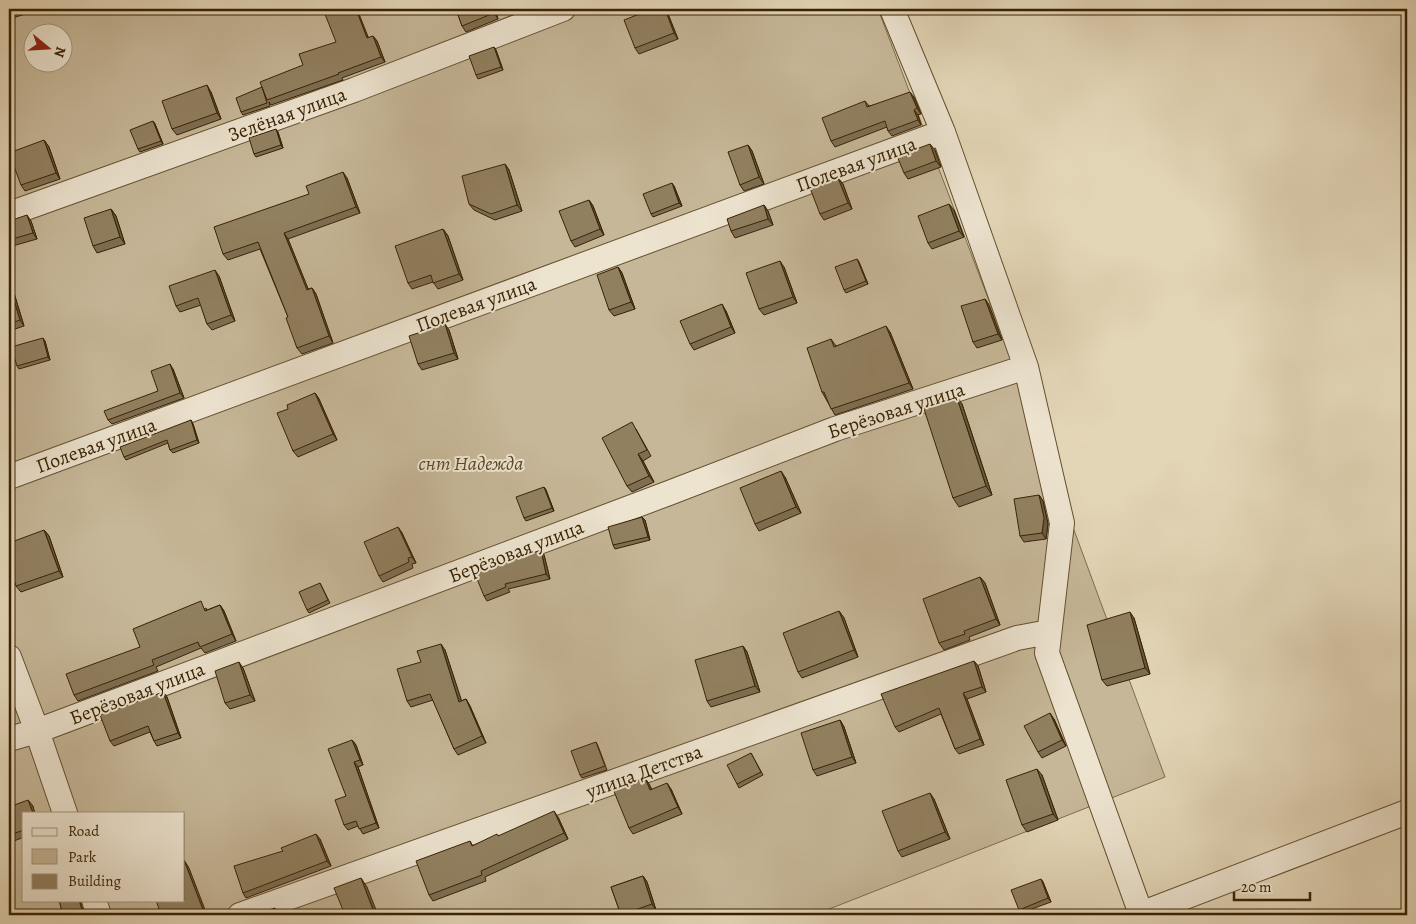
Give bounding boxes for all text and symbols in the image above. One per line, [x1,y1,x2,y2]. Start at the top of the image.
north arrow [22,22,72,72]
text: N [49,44,70,60]
street label: Зелёная улица [224,80,351,148]
street label: Полевая улица [792,130,921,199]
street label: Полевая улица [412,270,541,339]
street label: Берёзовая улица [824,375,969,445]
street label: Полевая улица [32,411,161,480]
park label: снт Надежда [419,450,523,477]
street label: Берёзовая улица [445,513,588,590]
street label: Берёзовая улица [66,655,209,732]
street label: улица Детства [581,738,707,805]
legend [22,812,185,902]
text: Road [68,821,100,841]
text: Park [68,847,97,867]
scale bar [1234,869,1310,901]
text: Building [68,871,121,891]
text: 20 m [1241,877,1272,897]

